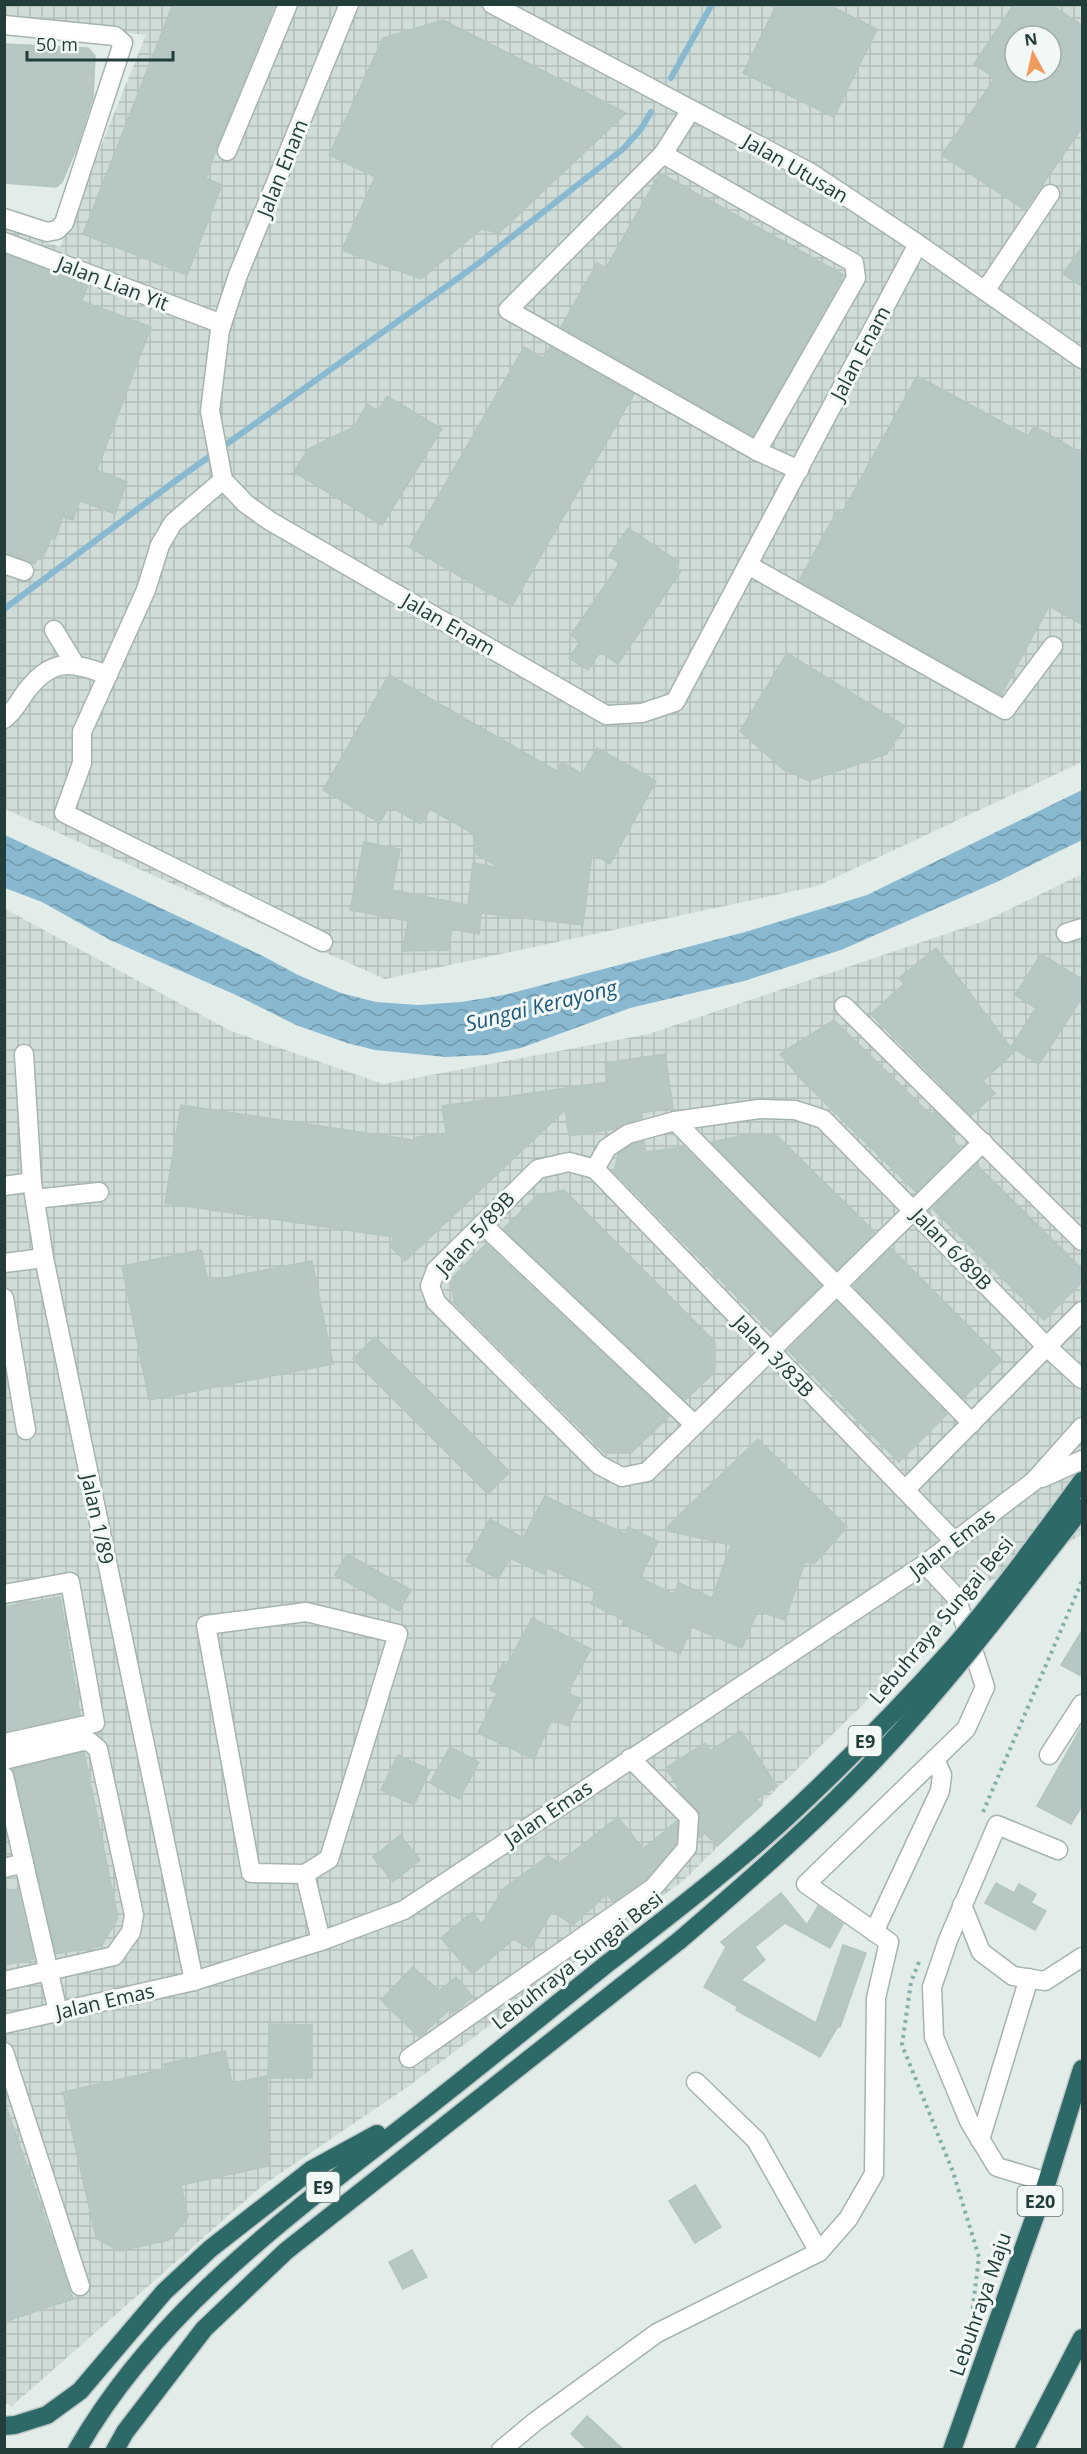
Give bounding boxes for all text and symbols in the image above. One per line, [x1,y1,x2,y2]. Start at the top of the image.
scale bar [27,24,172,62]
north arrow [1003,24,1063,84]
text: N [1023,27,1039,51]
text: 50 m [36,32,78,56]
street label: Jalan Enam [249,115,314,223]
street label: Jalan Utusan [737,126,853,209]
street label: Jalan Lian Yit [51,249,173,317]
street label: Jalan Enam [823,301,896,407]
street label: Jalan Enam [396,586,500,661]
water label: Sungai Kerayong [462,972,621,1037]
street label: Jalan 5/89B [428,1186,521,1282]
street label: Jalan 6/89B [905,1201,998,1296]
street label: Jalan 3/83B [727,1308,820,1403]
street label: Jalan 1/89 [75,1469,121,1567]
street label: Jalan Emas [902,1502,1000,1585]
street label: Lebuhraya Sungai Besi [863,1531,1019,1709]
road number: E9 [848,1726,882,1756]
street label: Jalan Emas [497,1774,597,1853]
street label: Lebuhraya Sungai Besi [486,1885,668,2035]
street label: Jalan Emas [51,1977,157,2026]
road number: E9 [306,2172,340,2202]
road number: E20 [1018,2186,1062,2216]
street label: Lebuhraya Maju [943,2228,1017,2380]

